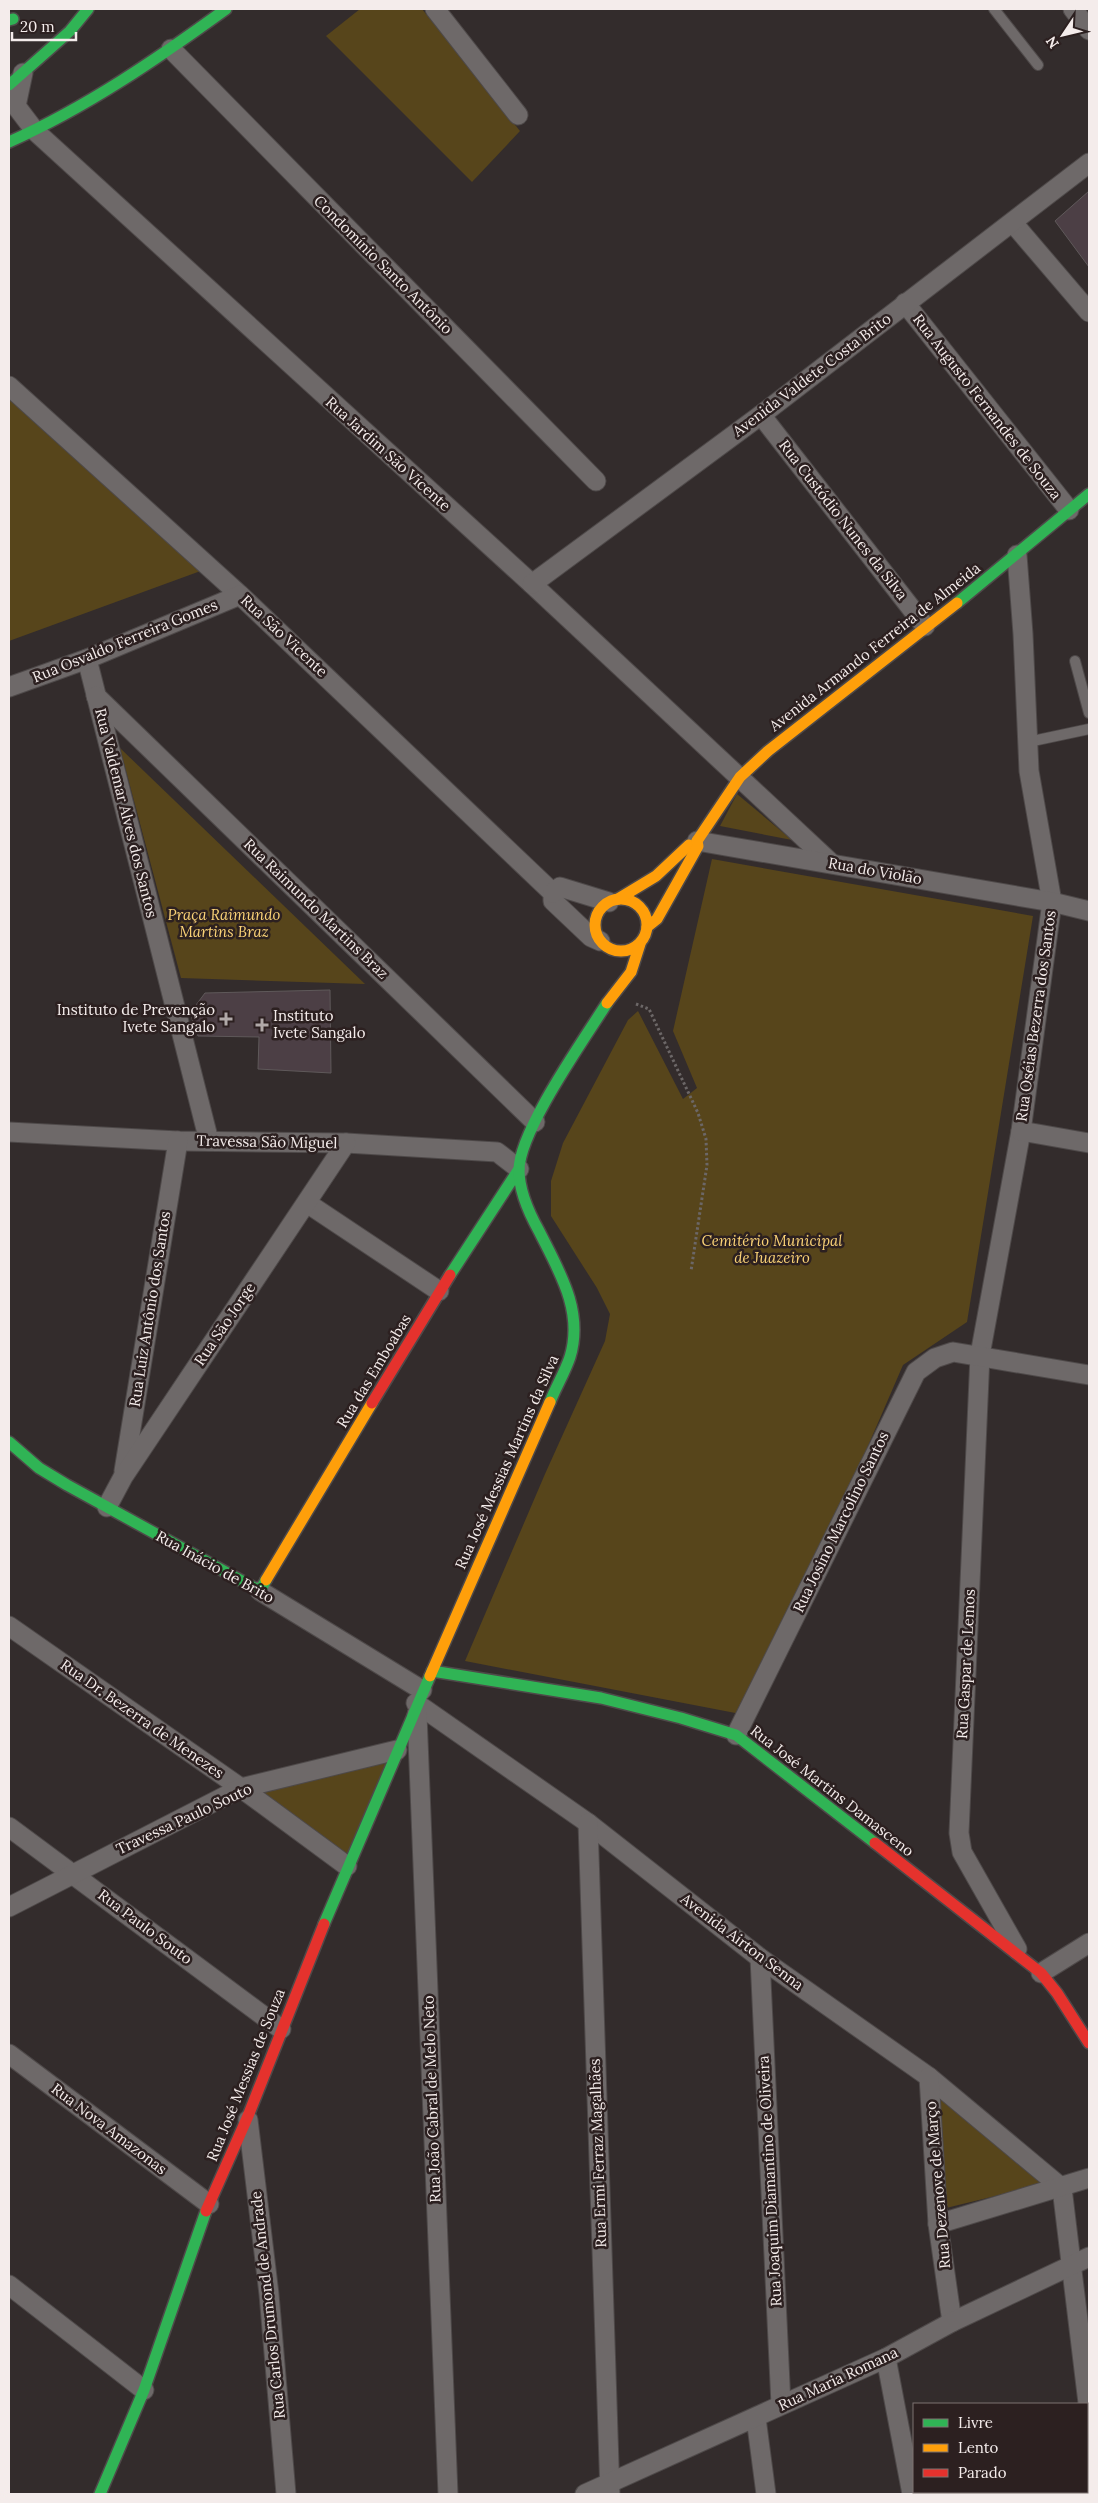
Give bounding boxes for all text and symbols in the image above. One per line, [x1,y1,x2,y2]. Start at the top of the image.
scale bar [12,10,76,42]
north arrow [1038,10,1088,60]
text: 20 m [20,17,55,36]
text: N [1042,33,1063,52]
street label: Condomínio Santo Antônio [310,191,457,338]
street label: Avenida Valdete Costa Brito [728,309,895,441]
street label: Rua Augusto Fernandes de Souza [909,310,1066,504]
street label: Rua Jardim São Vicente [322,392,455,515]
street label: Rua Custódio Nunes da Silva [775,436,912,604]
street label: Avenida Armando Ferreira de Almeida [764,558,984,736]
street label: Rua São Vicente [237,591,332,681]
street label: Rua Osvaldo Ferreira Gomes [29,595,220,686]
street label: Rua Valdemar Alves dos Santos [91,706,162,920]
street label: Rua Raimundo Martins Braz [240,835,393,983]
street label: Rua do Violão [827,853,924,888]
park label: Praça Raimundo Martins Braz [168,905,281,941]
street label: Rua Oséias Bezerra dos Santos [1011,909,1060,1123]
place label: Instituto de Prevenção Ivete Sangalo [57,1000,215,1036]
place label: Instituto Ivete Sangalo [273,1006,366,1042]
marker: Instituto de Prevenção Ivete Sangalo [219,1012,233,1026]
marker: Instituto Ivete Sangalo [255,1018,269,1032]
street label: Travessa São Miguel [196,1131,338,1152]
street label: Rua Luiz Antônio dos Santos [125,1210,174,1408]
park label: Cemitério Municipal de Juazeiro [701,1231,843,1267]
street label: Rua São Jorge [190,1279,259,1369]
street label: Rua das Emboabas [332,1310,415,1431]
street label: Rua José Messias Martins da Silva [451,1352,563,1572]
street label: Rua Josino Marcolino Santos [788,1428,893,1615]
street label: Rua Inácio de Brito [153,1526,278,1607]
street label: Rua Gaspar de Lemos [952,1588,979,1740]
street label: Rua Dr. Bezerra de Menezes [57,1655,228,1782]
street label: Rua José Martins Damasceno [747,1721,918,1861]
street label: Travessa Paulo Souto [113,1779,255,1858]
street label: Rua Paulo Souto [94,1885,196,1968]
street label: Avenida Airton Senna [676,1889,808,1994]
street label: Rua José Messias de Souza [202,1985,289,2164]
street label: Rua João Cabral de Melo Neto [418,1995,445,2203]
street label: Rua Joaquim Diamantino de Oliveira [753,2055,786,2307]
street label: Rua Ermi Ferraz Magalhães [585,2058,610,2248]
street label: Rua Nova Amazonas [48,2079,171,2178]
street label: Rua Dezenove de Março [921,2100,954,2270]
street label: Rua Carlos Drumond de Andrade [246,2190,289,2420]
street label: Rua Maria Romana [775,2342,901,2415]
legend [913,2403,1088,2493]
text: Livre [958,2413,993,2432]
text: Lento [958,2438,999,2457]
text: Parado [958,2463,1007,2482]

